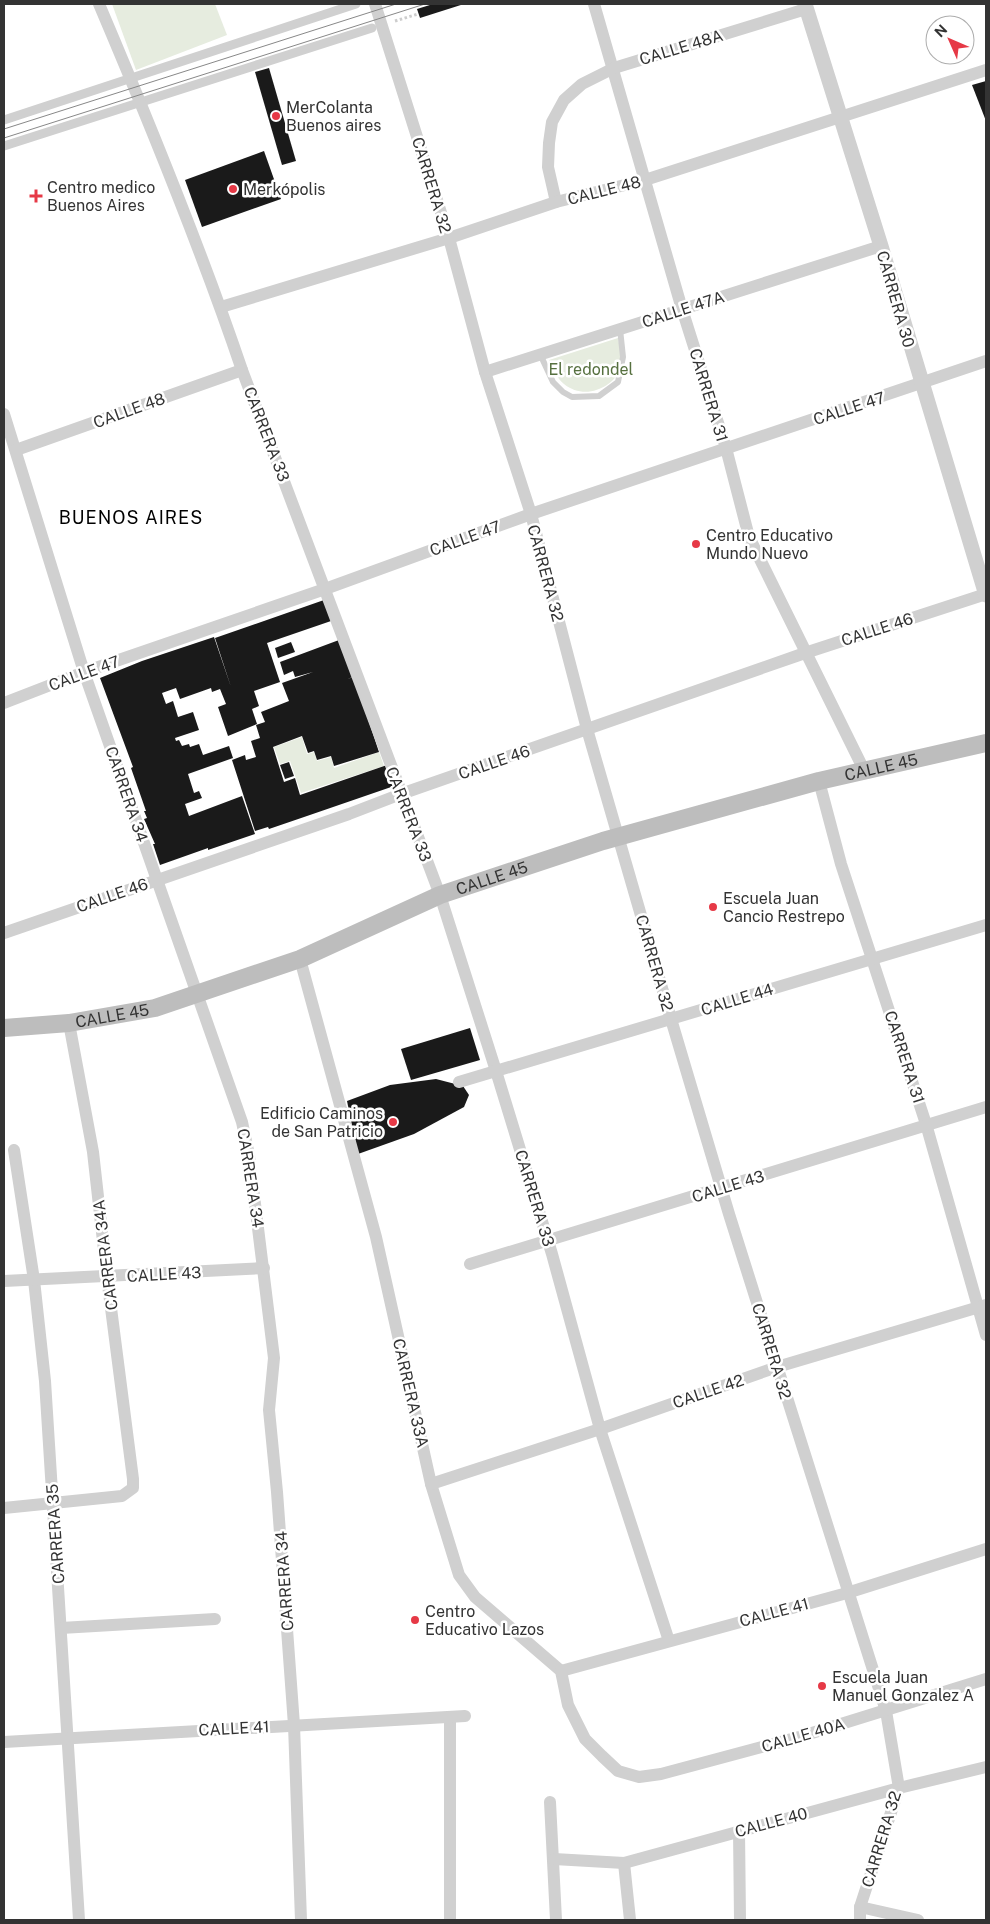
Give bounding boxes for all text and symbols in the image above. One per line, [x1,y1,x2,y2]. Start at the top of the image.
north arrow [925,15,975,65]
text: N [931,21,950,40]
street label: CALLE 48A [637,26,725,69]
place label: MerColanta Buenos aires [286,98,381,135]
marker: MerColanta Buenos aires [270,110,282,122]
street label: CARRERA 32 [408,135,455,236]
street label: CALLE 48 [565,172,643,209]
place label: Centro medico Buenos Aires [47,178,155,215]
place label: Merkópolis [243,180,325,199]
marker: Merkópolis [227,183,239,195]
marker: Centro medico Buenos Aires [29,189,43,203]
street label: CARRERA 30 [873,249,918,350]
street label: CALLE 47A [640,287,727,332]
street label: CARRERA 31 [685,346,732,444]
park label: El redondel [549,360,634,379]
street label: CARRERA 33 [240,384,293,484]
street label: CALLE 47 [811,388,887,429]
street label: CALLE 48 [91,389,168,432]
district label: BUENOS AIRES [59,507,203,528]
street label: CALLE 47 [427,517,503,560]
street label: CARRERA 32 [523,523,568,624]
place label: Centro Educativo Mundo Nuevo [706,526,833,563]
marker: Centro Educativo Mundo Nuevo [690,538,702,550]
street label: CALLE 46 [839,609,916,650]
street label: CALLE 47 [46,652,122,695]
street label: CALLE 46 [456,741,532,784]
street label: CARRERA 34 [101,744,152,845]
street label: CALLE 45 [843,750,920,785]
street label: CARRERA 33 [382,764,435,864]
street label: CALLE 45 [453,858,530,899]
street label: CALLE 46 [74,874,150,917]
place label: Escuela Juan Cancio Restrepo [723,889,845,926]
marker: Escuela Juan Cancio Restrepo [707,901,719,913]
street label: CARRERA 32 [632,913,677,1014]
street label: CALLE 44 [699,979,776,1019]
street label: CALLE 45 [74,1000,151,1032]
street label: CARRERA 31 [881,1008,928,1106]
place label: Edificio Caminos de San Patricio [260,1104,383,1141]
marker: Edificio Caminos de San Patricio [387,1116,399,1128]
street label: CARRERA 34 [233,1127,268,1229]
street label: CARRERA 33 [511,1148,558,1249]
street label: CALLE 43 [690,1166,767,1206]
street label: CARRERA 34A [89,1198,122,1311]
street label: CALLE 43 [126,1263,202,1286]
street label: CARRERA 32 [748,1301,795,1402]
street label: CARRERA 33A [389,1337,432,1450]
street label: CALLE 42 [670,1370,746,1413]
street label: CARRERA 35 [43,1483,68,1585]
street label: CARRERA 34 [272,1530,297,1632]
street label: CALLE 41 [737,1594,811,1631]
place label: Centro Educativo Lazos [425,1602,544,1639]
marker: Centro Educativo Lazos [409,1614,421,1626]
place label: Escuela Juan Manuel Gonzalez A [832,1668,974,1705]
marker: Escuela Juan Manuel Gonzalez A [816,1680,828,1692]
street label: CALLE 40A [759,1715,847,1756]
street label: CALLE 41 [198,1717,270,1740]
street label: CARRERA 32 [858,1789,905,1890]
street label: CALLE 40 [733,1804,810,1841]

